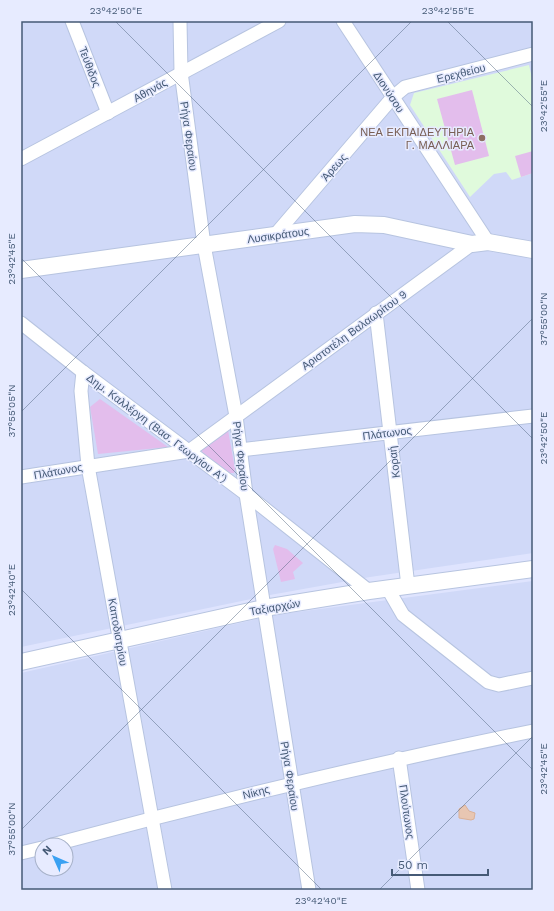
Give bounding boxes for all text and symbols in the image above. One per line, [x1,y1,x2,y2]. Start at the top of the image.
text: 23°42'50"E [90,5,142,16]
text: 23°42'55"E [422,5,474,16]
street label: Τεύθιδος [76,45,103,89]
street label: Ερεχθείου [435,61,487,86]
street label: Διονύσου [371,69,407,115]
street label: Αθηνάς [131,76,169,105]
text: 23°42'55"E [538,80,549,132]
street label: Ρήγα Φεραίου [177,101,200,172]
place label: ΝΕΑ ΕΚΠΑΙΔΕΥΤΗΡΙΑ Γ. ΜΑΛΛΙΑΡΑ [360,126,475,152]
marker: ΝΕΑ ΕΚΠΑΙΔΕΥΤΗΡΙΑ Γ. ΜΑΛΛΙΑΡΑ [477,133,487,143]
street label: Άρεως [319,151,350,184]
street label: Λυσικράτους [246,225,310,246]
text: 23°42'45"E [6,233,17,285]
street label: Αριστοτέλη Βαλαωρίτου 9 [299,288,410,373]
text: 37°55'00"N [538,292,549,346]
street label: Δημ. Καλλέργη (Βασ. Γεωργίου Α') [84,371,230,486]
text: 37°55'05"N [6,384,17,438]
text: 23°42'50"E [538,412,549,464]
street label: Ρήγα Φεραίου [230,421,251,492]
street label: Πλάτωνος [362,424,412,443]
street label: Κοραή [386,445,403,479]
street label: Πλάτωνος [33,461,84,482]
text: 23°42'40"E [6,564,17,616]
street label: Καποδιστρίου [105,597,130,667]
street label: Ταξιαρχών [249,597,302,618]
street label: Ρήγα Φεραίου [278,741,301,812]
text: 23°42'45"E [538,743,549,795]
street label: Νίκης [241,783,271,802]
street label: Πλούτωνος [396,784,417,840]
text: 37°55'00"N [6,802,17,856]
north arrow [34,837,74,877]
text: N [40,843,55,858]
scale bar [392,851,488,877]
text: 50 m [398,858,428,872]
text: 23°42'40"E [295,895,347,906]

